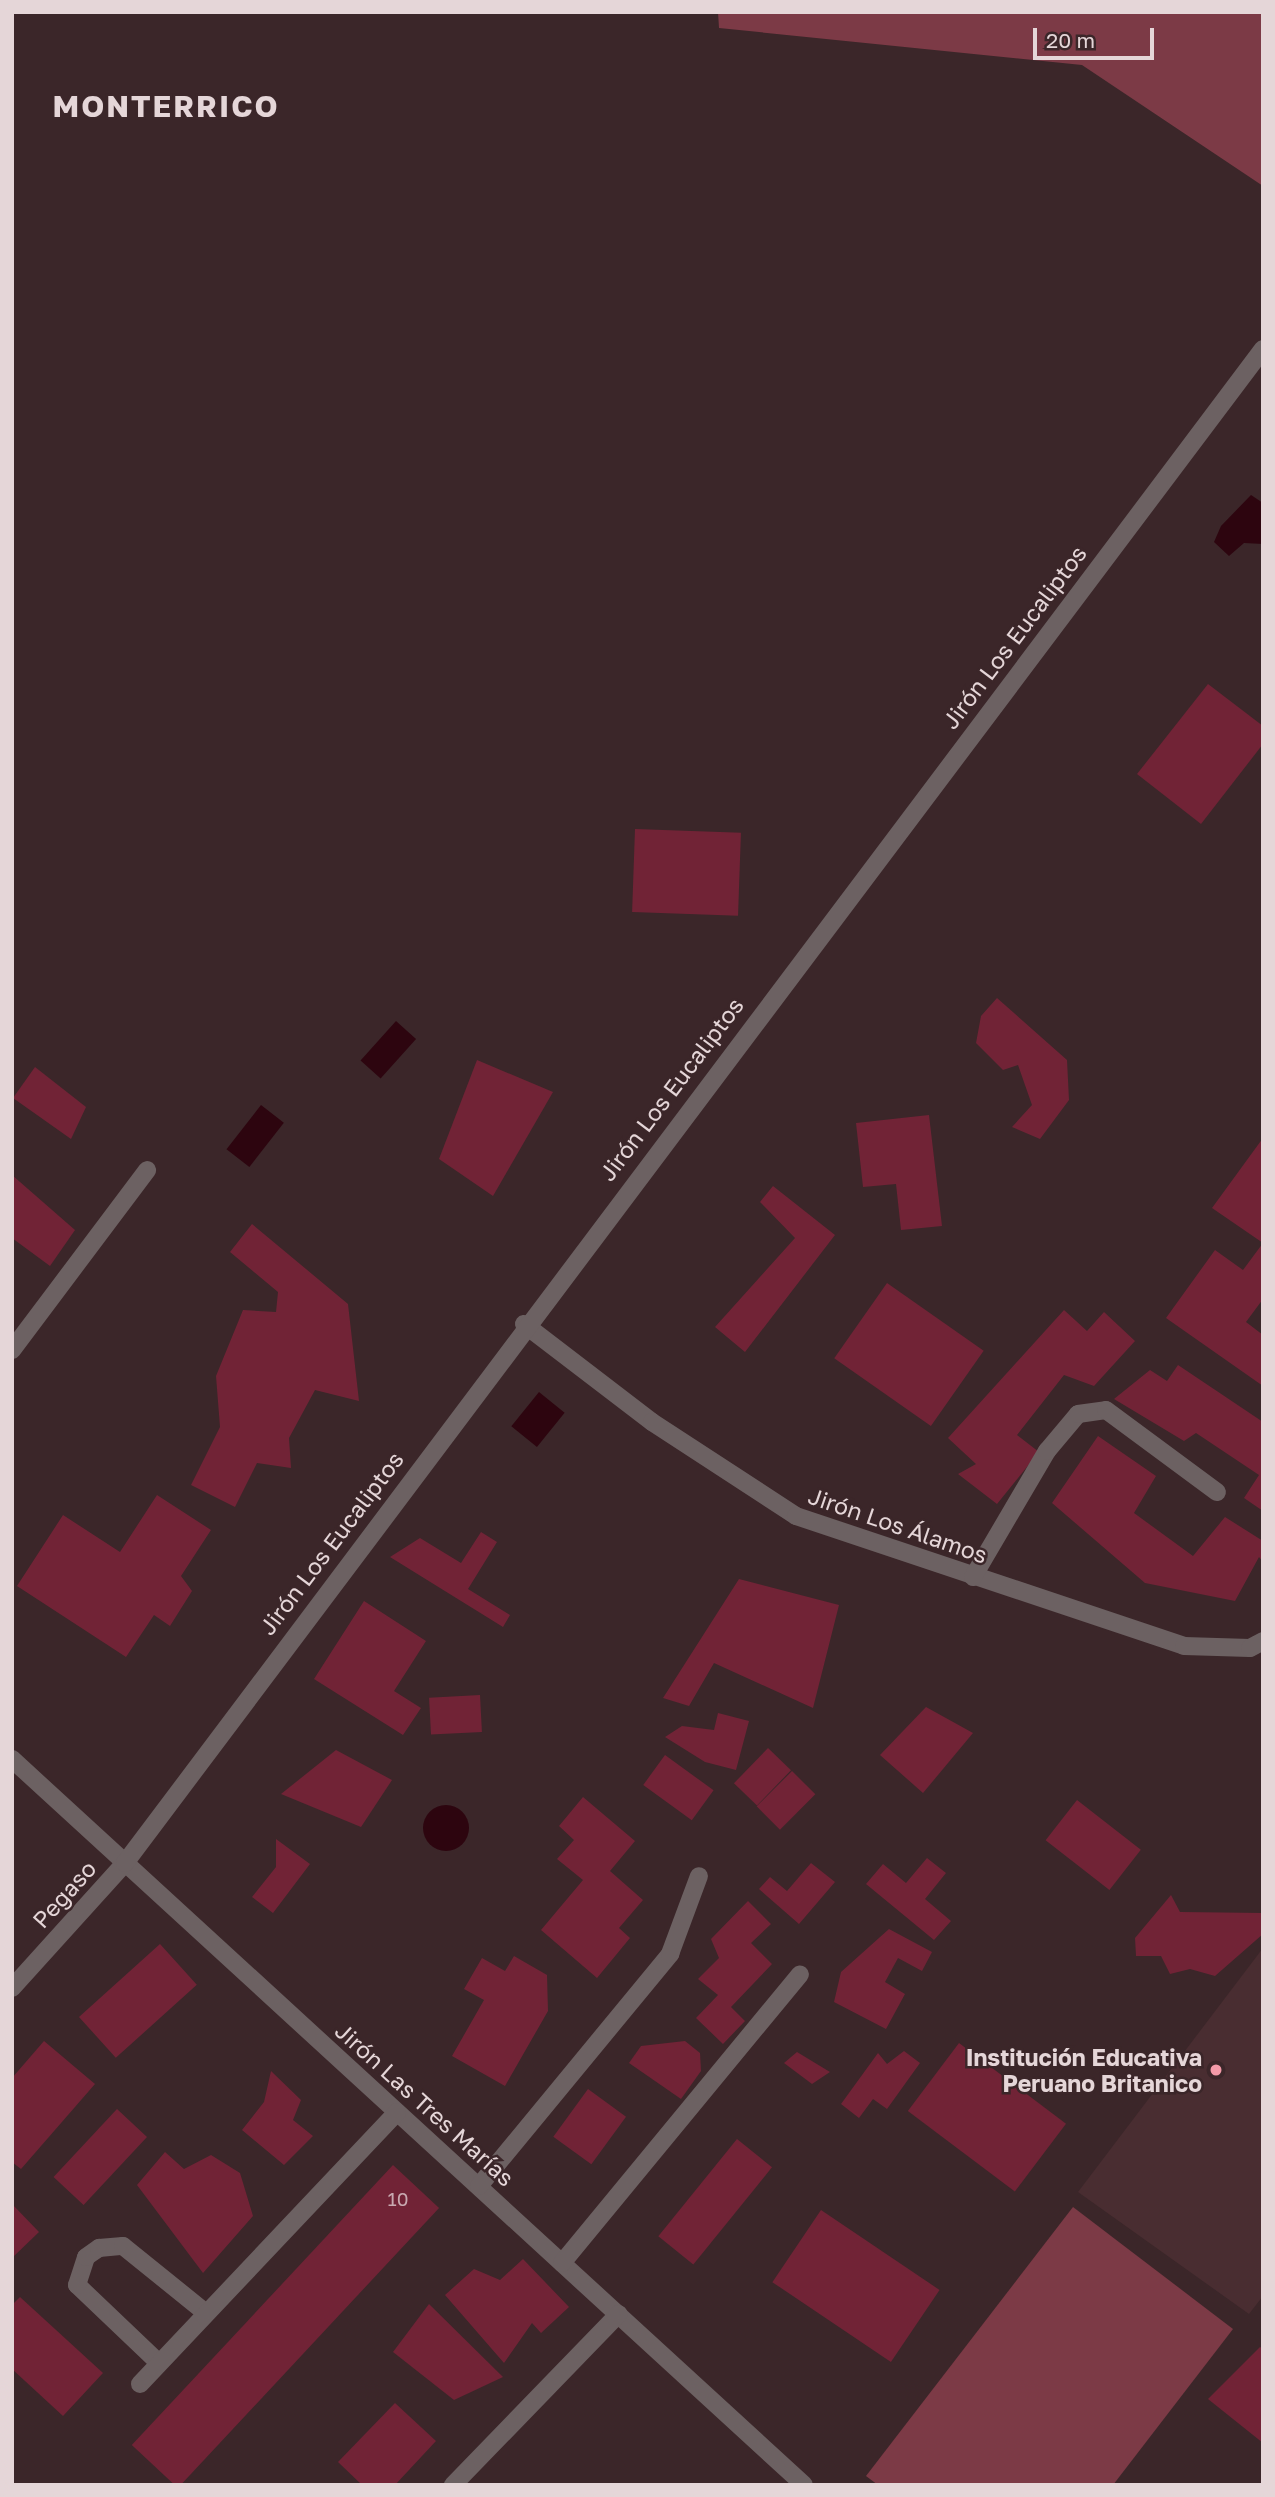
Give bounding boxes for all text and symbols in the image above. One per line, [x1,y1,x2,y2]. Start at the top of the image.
scale bar [1037,14,1158,58]
text: 20 m [1046,27,1095,53]
district label: MONTERRICO [54,88,278,124]
street label: Jirón Los Eucaliptos [936,540,1092,734]
street label: Jirón Los Eucaliptos [593,992,749,1186]
street label: Jirón Los Eucaliptos [253,1446,409,1640]
street label: Jirón Los Álamos [805,1481,991,1569]
street label: Pegaso [27,1855,101,1933]
street label: Jirón Las Tres Marías [330,2016,520,2192]
place label: Institución Educativa Peruano Britanico [966,2043,1202,2097]
marker: Institución Educativa Peruano Britanico [1208,2062,1224,2078]
house number: 10 [388,2188,408,2210]

